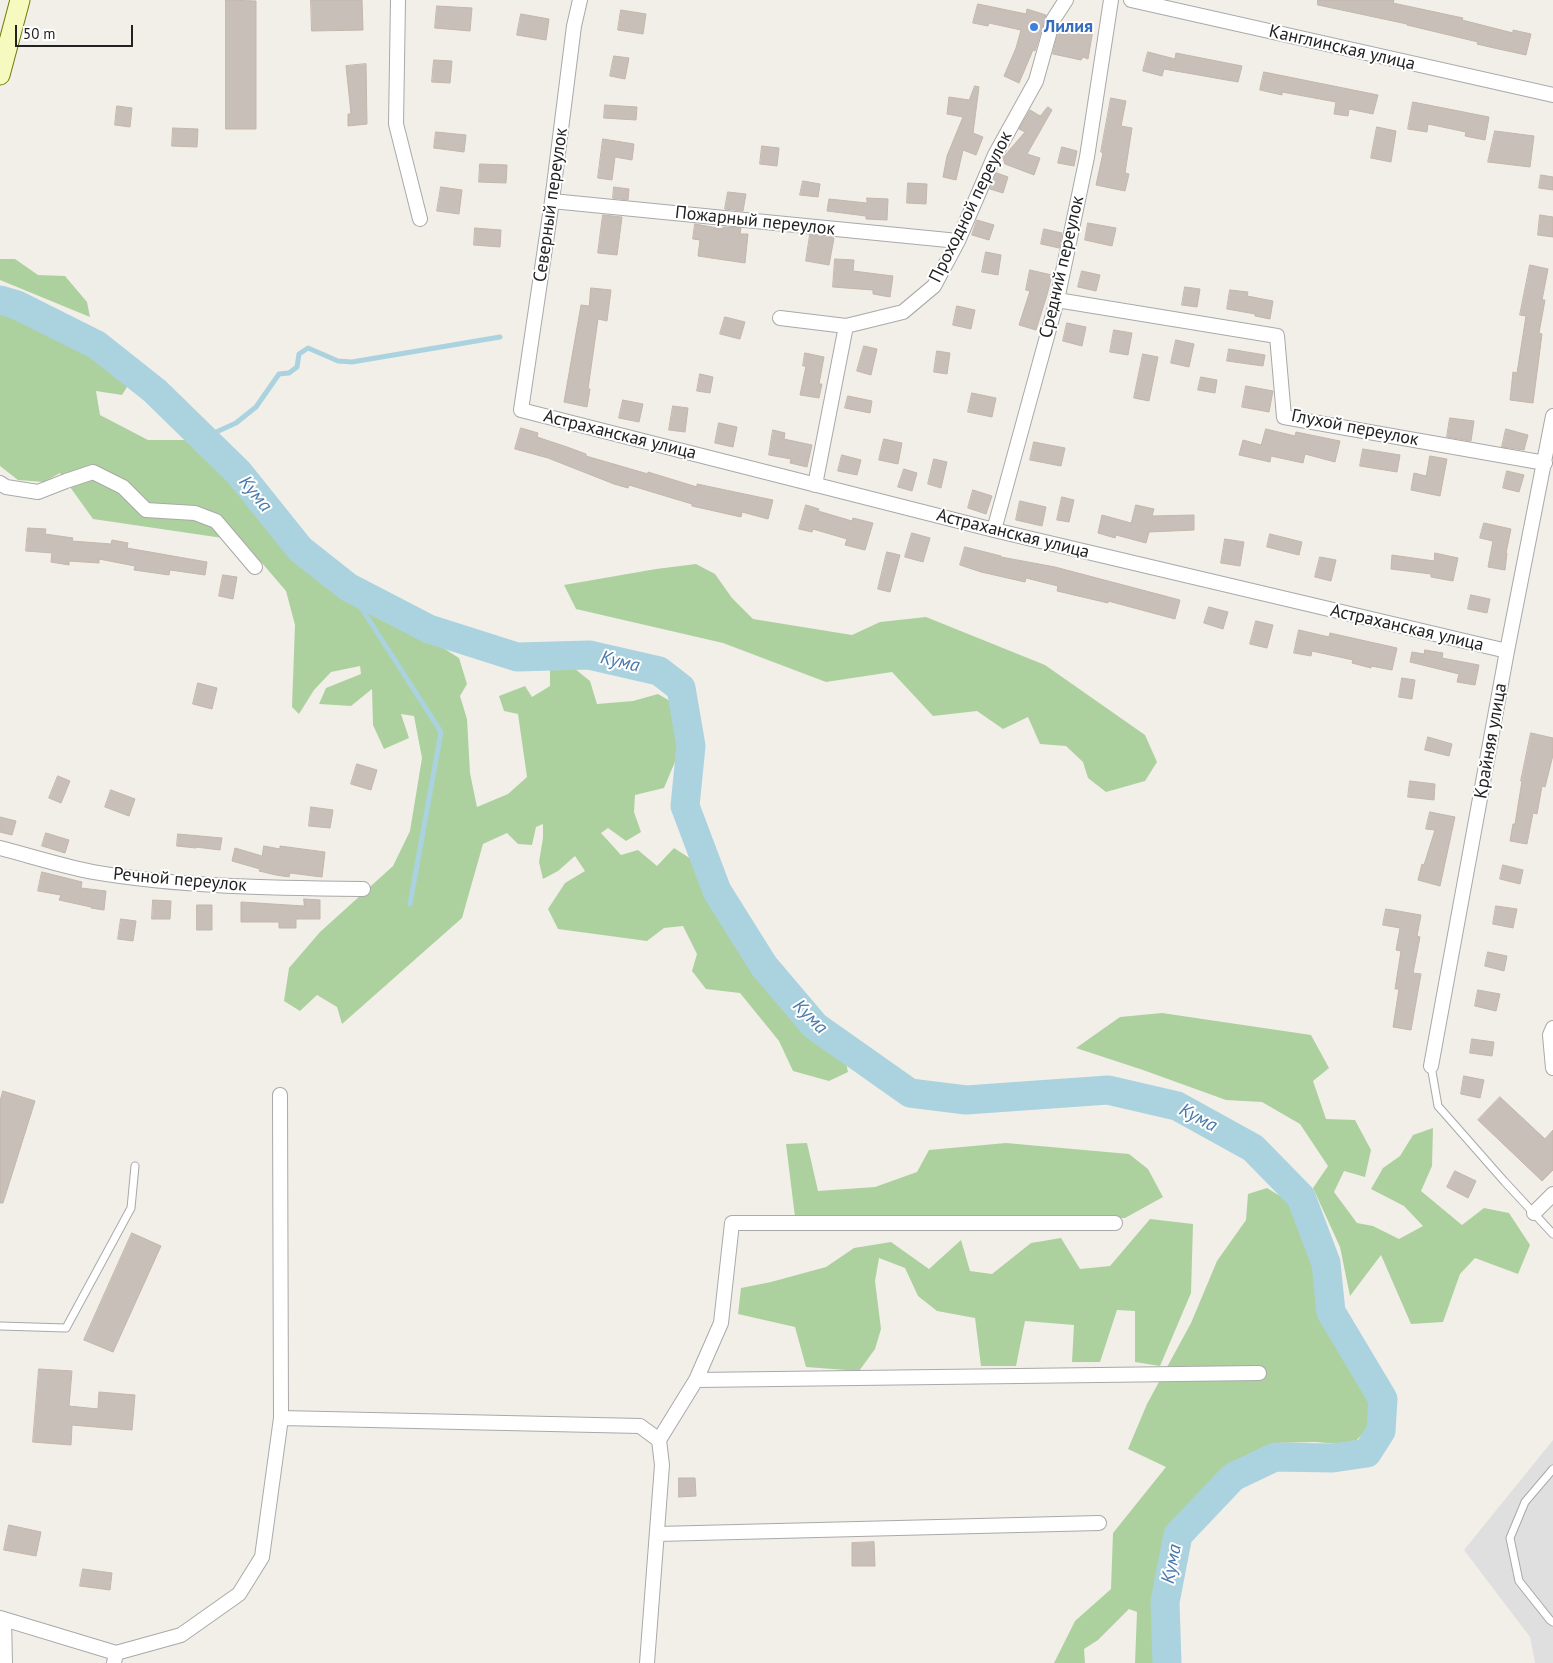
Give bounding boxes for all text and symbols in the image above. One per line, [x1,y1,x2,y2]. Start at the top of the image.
scale bar [18,15,135,47]
place label: Лилия [1044,16,1093,38]
marker: Лилия [1028,21,1040,33]
street label: Канглинская улица [1267,21,1417,75]
text: 50 m [23,24,56,43]
street label: Северный переулок [529,126,573,284]
street label: Проходной переулок [925,128,1017,286]
street label: Средний переулок [1035,194,1089,340]
street label: Пожарный переулок [674,202,836,240]
street label: Глухой переулок [1289,405,1421,451]
street label: Астраханская улица [541,406,699,464]
water label: Кума [234,471,276,517]
street label: Астраханская улица [934,505,1092,563]
street label: Астраханская улица [1328,600,1486,656]
water label: Кума [598,646,642,678]
street label: Крайняя улица [1470,682,1512,800]
street label: Речной переулок [112,863,248,897]
water label: Кума [788,995,832,1039]
water label: Кума [1175,1099,1221,1137]
water label: Кума [1157,1542,1187,1586]

